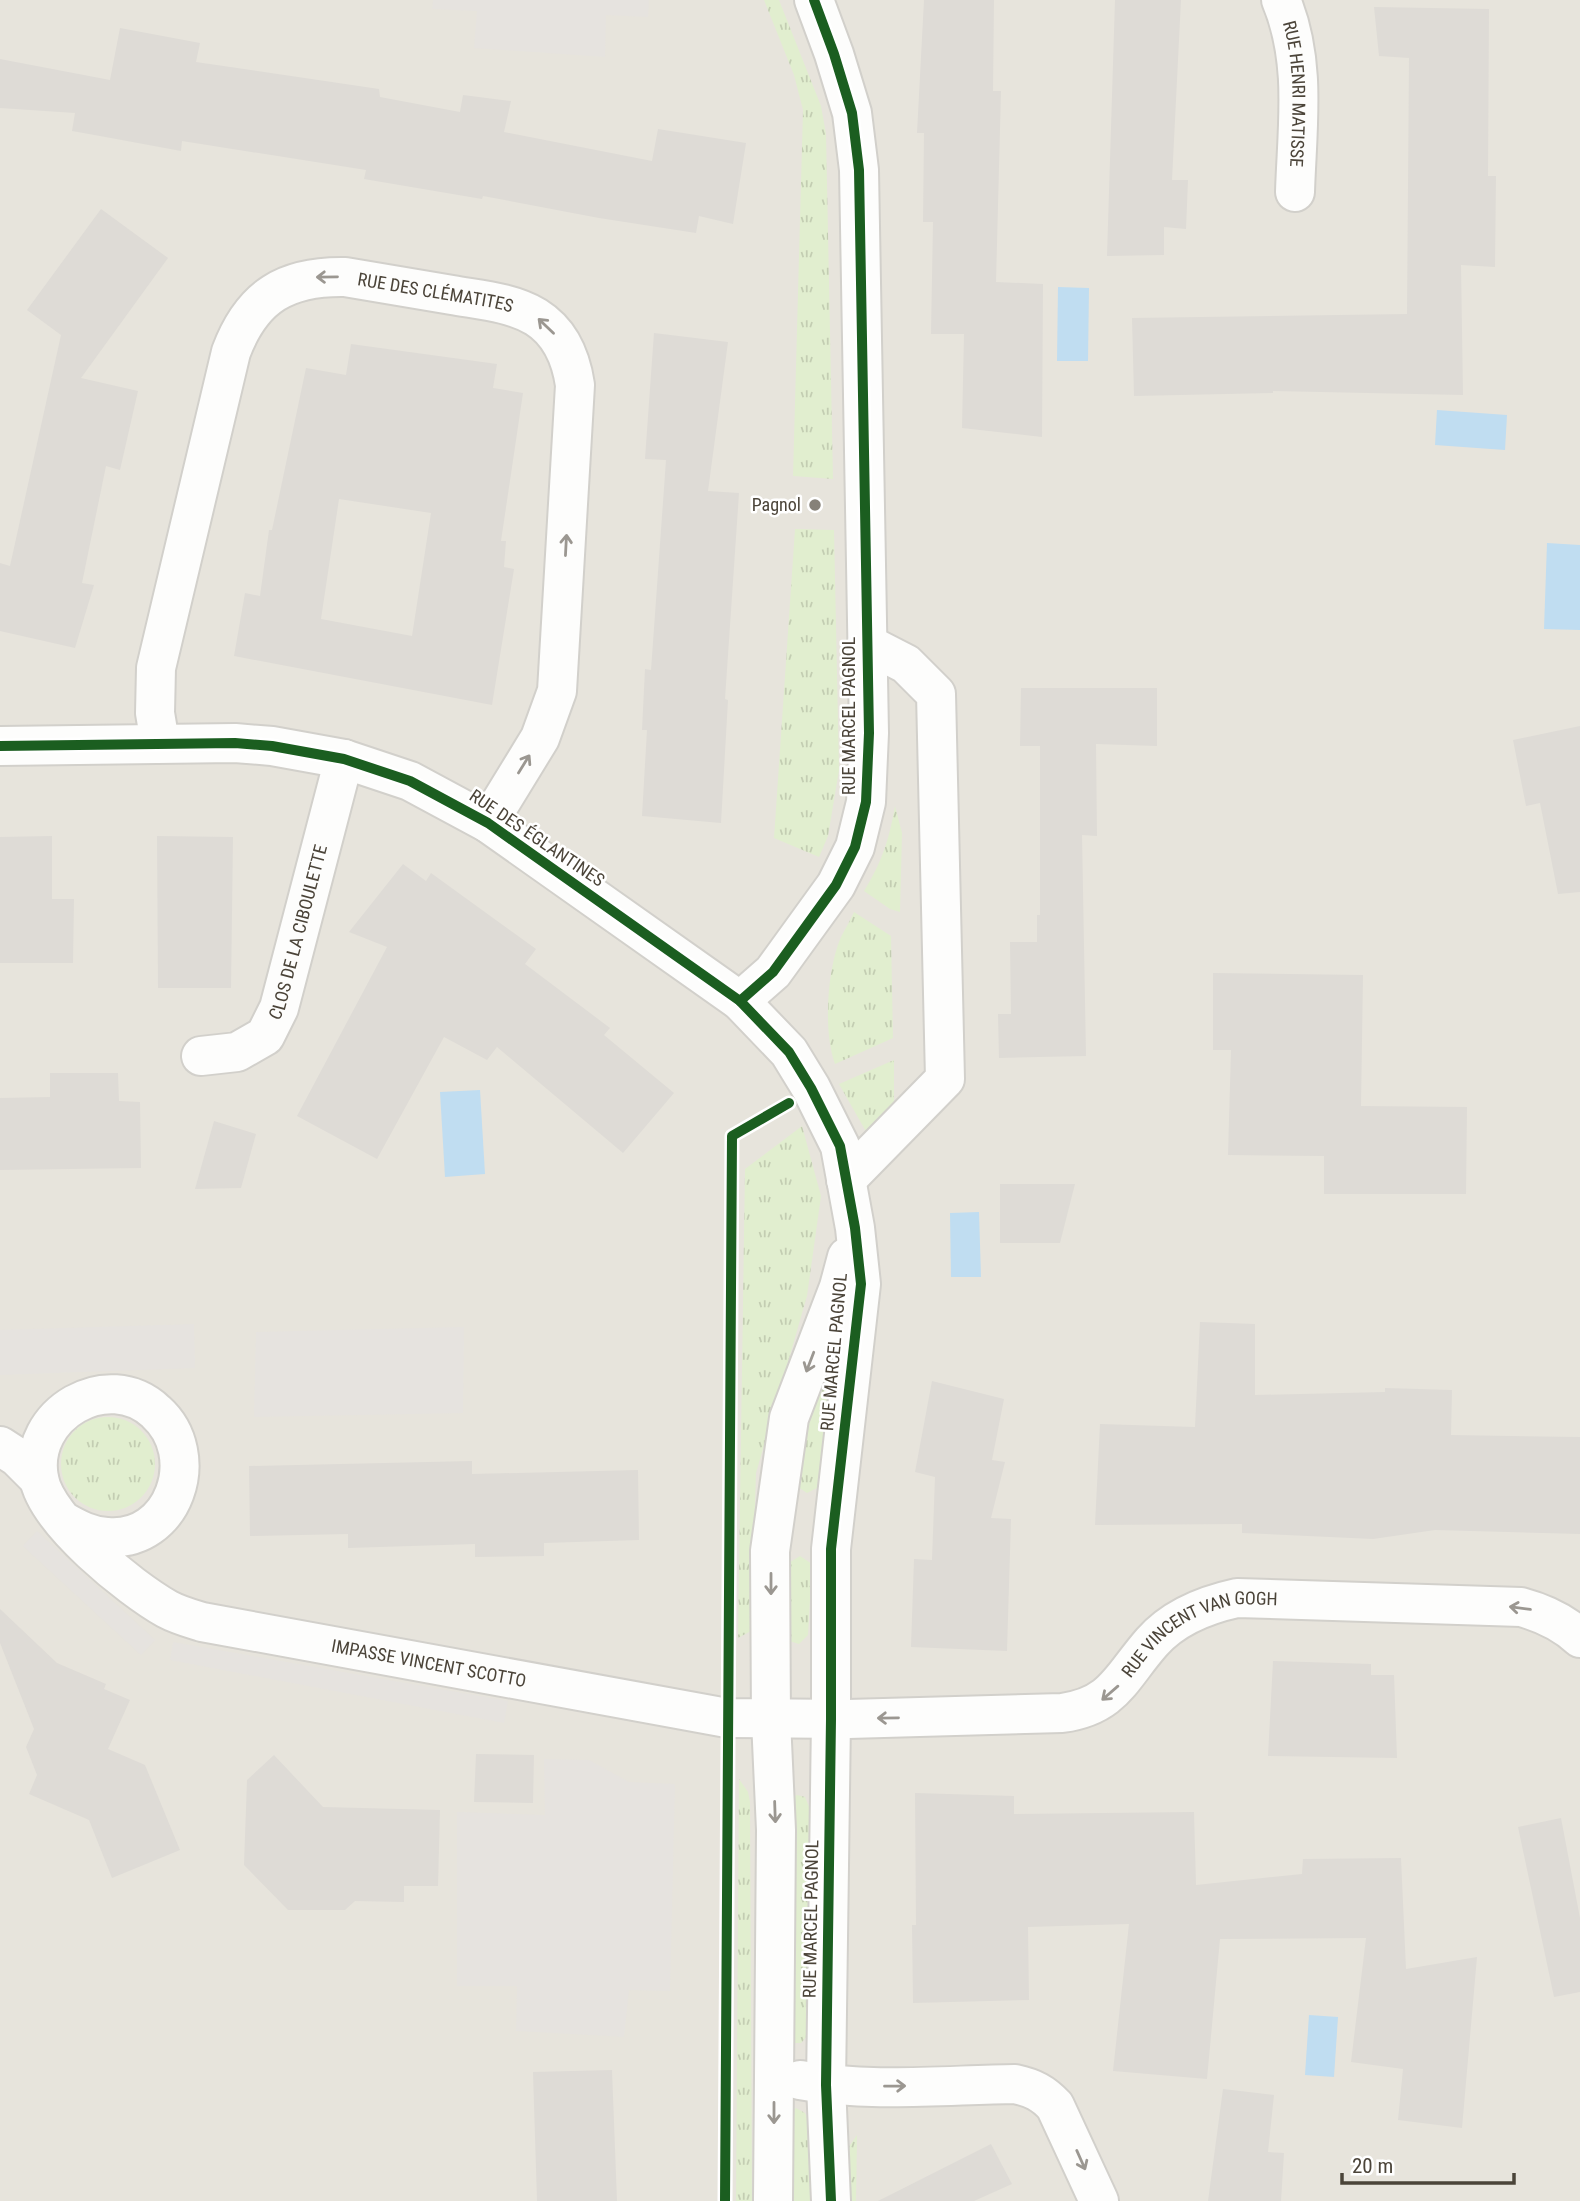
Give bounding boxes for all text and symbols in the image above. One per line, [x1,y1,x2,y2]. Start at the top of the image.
street label: RUE HENRI MATISSE [1279,18,1310,168]
street label: RUE DES CLÉMATITES [356,268,516,316]
one-way arrow [316,271,339,284]
one-way arrow [538,318,555,335]
place label: Pagnol [752,494,801,515]
marker: Pagnol [807,497,823,513]
one-way arrow [560,534,573,557]
street label: RUE MARCEL PAGNOL [838,636,859,795]
one-way arrow [517,755,531,775]
street label: RUE DES ÉGLANTINES [466,785,609,891]
street label: CLOS DE LA CIBOULETTE [264,842,331,1023]
street label: RUE MARCEL PAGNOL [816,1272,851,1432]
one-way arrow [803,1351,816,1372]
one-way arrow [764,1573,778,1596]
street label: RUE VINCENT VAN GOGH [1117,1587,1278,1681]
one-way arrow [1509,1602,1532,1615]
street label: IMPASSE VINCENT SCOTTO [330,1635,528,1691]
one-way arrow [1101,1685,1119,1701]
one-way arrow [877,1711,900,1724]
one-way arrow [768,1800,781,1823]
street label: RUE MARCEL PAGNOL [799,1839,822,1998]
one-way arrow [883,2079,906,2093]
one-way arrow [767,2101,781,2124]
scale bar [1342,2142,1514,2186]
one-way arrow [1075,2149,1088,2170]
text: 20 m [1352,2154,1393,2178]

